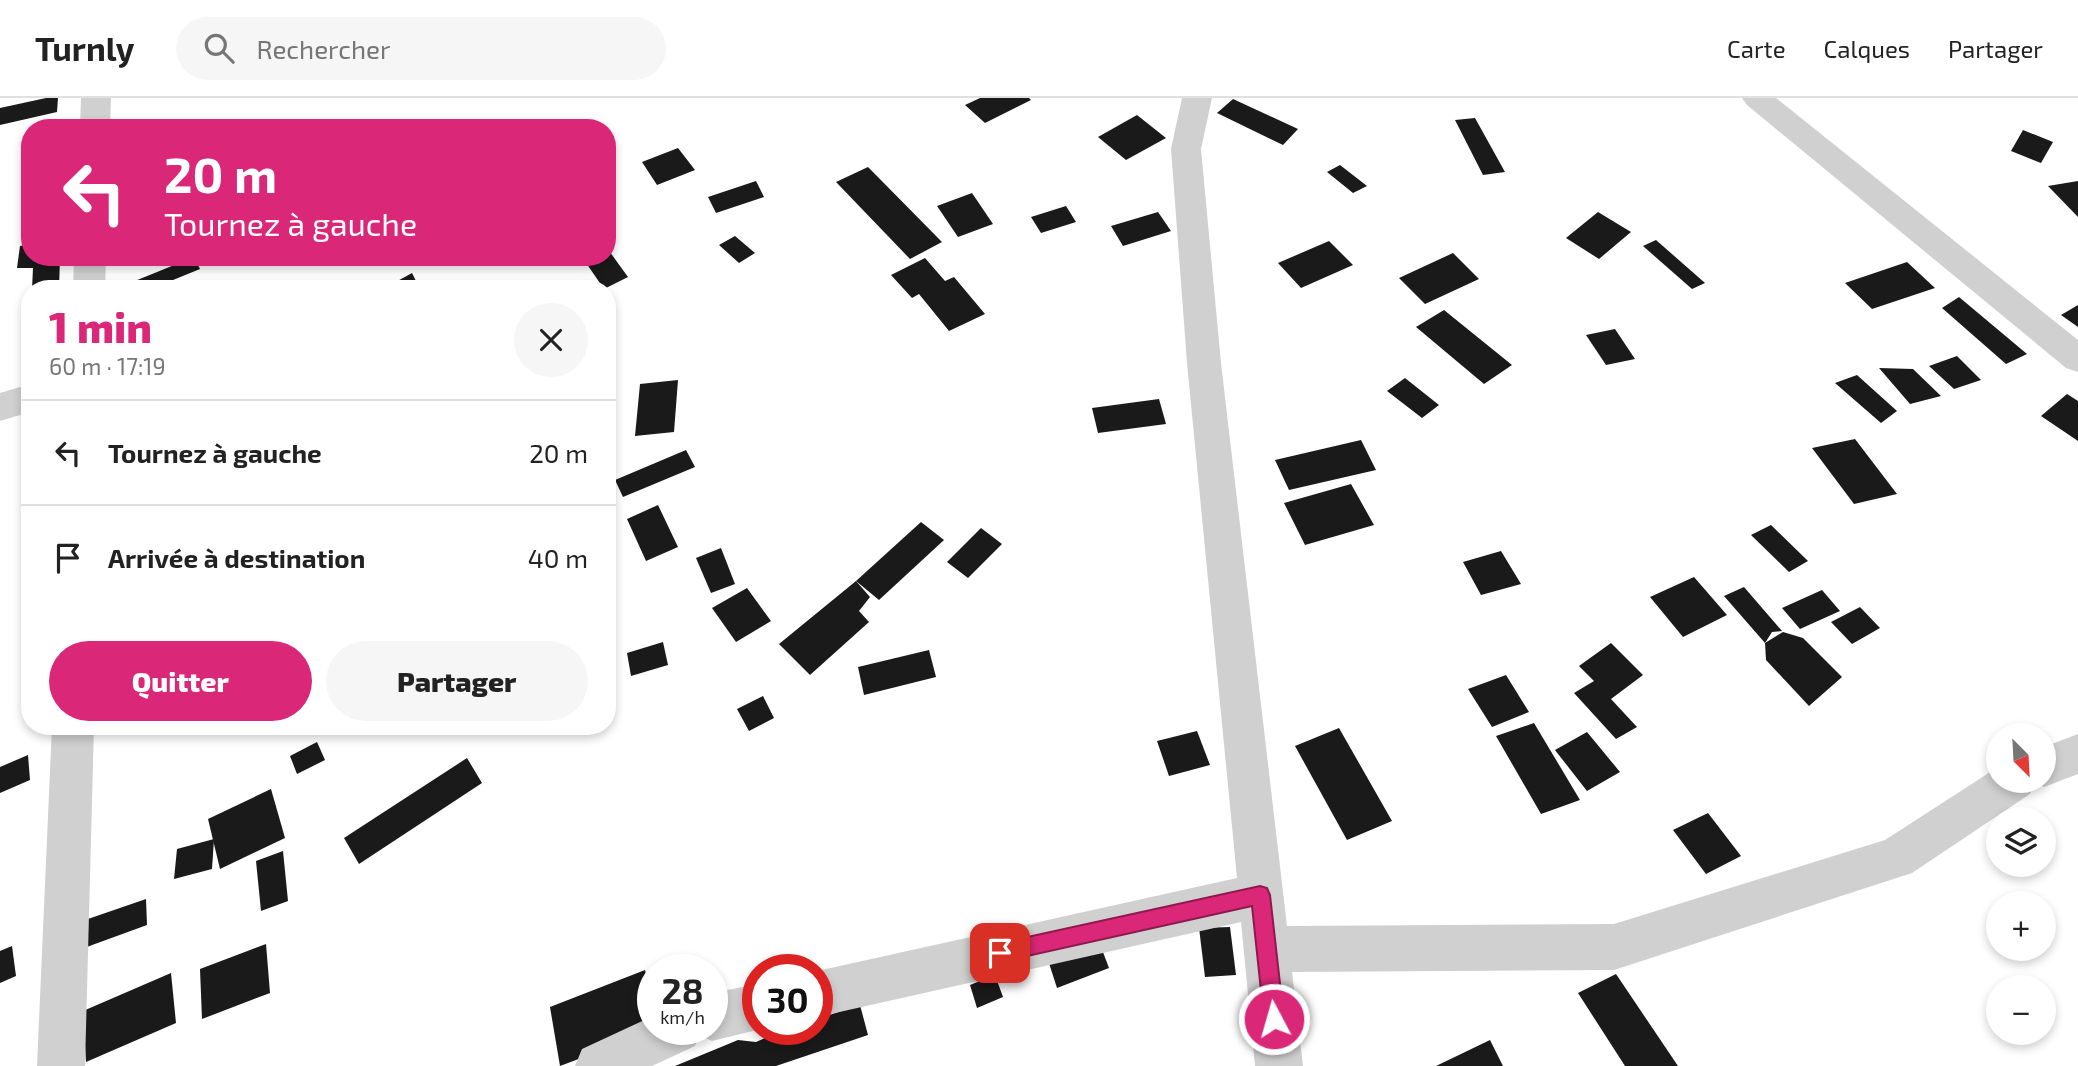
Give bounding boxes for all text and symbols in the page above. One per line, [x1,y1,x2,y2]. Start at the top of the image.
search box [176,17,666,80]
text: Turnly [35,28,134,68]
icon: search [200,29,238,67]
text: Rechercher [256,33,390,64]
text: Carte [1727,34,1786,63]
text: Calques [1824,34,1910,63]
text: Partager [1948,34,2043,63]
text: 20 m [164,144,277,203]
icon: left [49,147,140,238]
text: Tournez à gauche [164,204,417,242]
text: 1 min [49,301,152,351]
button: close [514,303,588,377]
text: 60 m · 17:19 [49,352,166,380]
icon: left [49,434,87,472]
text: Tournez à gauche [108,437,322,468]
text: 20 m [529,437,588,468]
icon: arrive [49,539,87,577]
text: Arrivée à destination [108,542,365,573]
text: 40 m [528,542,588,573]
button: Quitter [49,641,312,721]
button: Partager [326,641,588,721]
north arrow [1986,723,2056,793]
map controls [1986,723,2056,1045]
button: layers [1986,807,2056,877]
button: + [1986,891,2056,961]
pin [970,923,1030,983]
icon: arrive [981,934,1019,972]
speed limit sign: 30 [742,954,833,1045]
text: 28 [661,969,704,1011]
button: − [1986,975,2056,1045]
position arrow [1237,982,1311,1056]
text: km/h [660,1006,705,1028]

